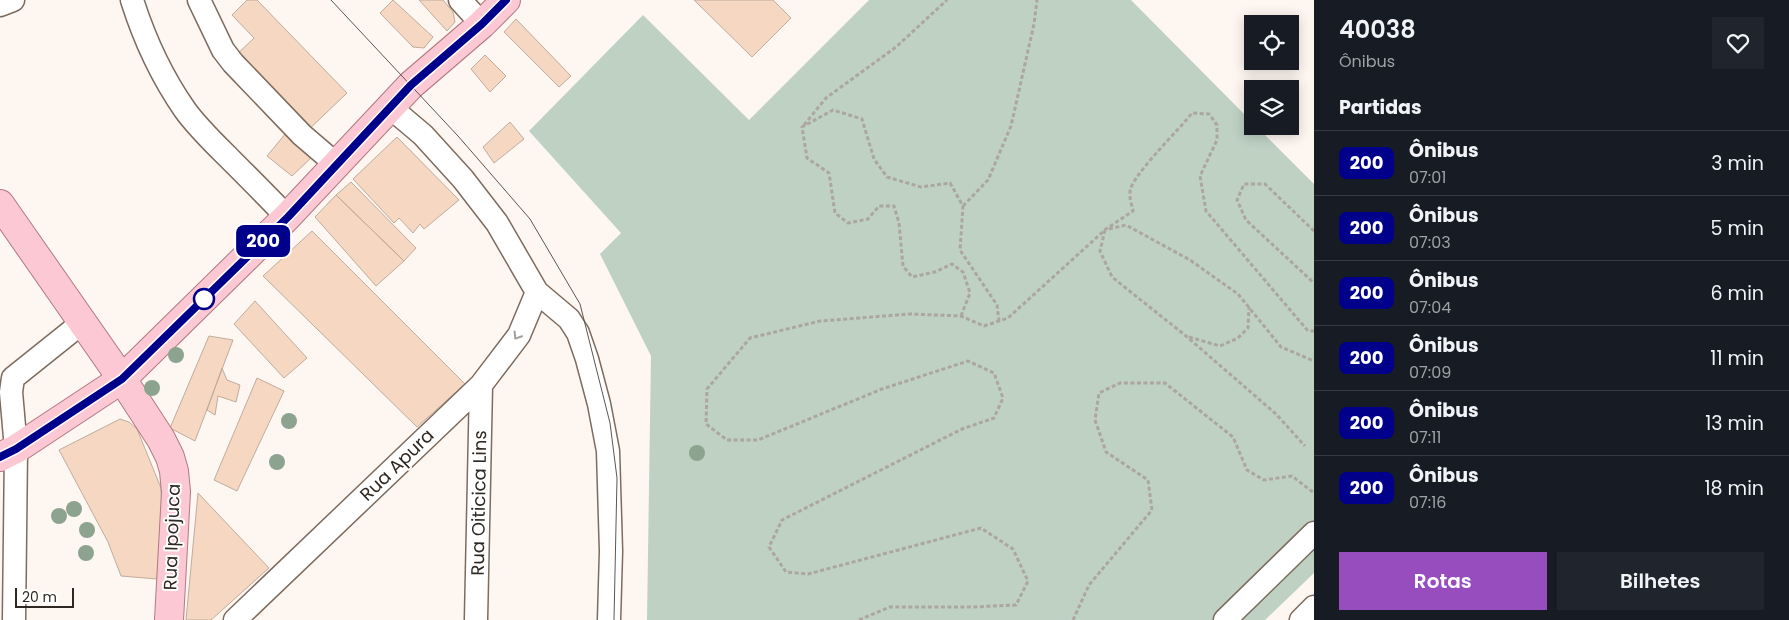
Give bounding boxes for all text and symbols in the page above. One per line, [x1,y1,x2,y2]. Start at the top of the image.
text: 40038 [1339,13,1416,46]
map controls [1244,15,1299,135]
button: locate [1244,15,1299,70]
button: heart [1712,17,1764,69]
text: Ônibus [1339,50,1395,73]
button: layers [1244,80,1299,135]
text: Partidas [1339,94,1422,121]
text: Ônibus [1409,137,1479,164]
text: 200 [1350,150,1383,175]
text: 3 min [1711,150,1764,177]
text: 07:01 [1409,166,1446,189]
text: Ônibus [1409,202,1479,229]
text: 200 [1350,215,1383,240]
text: 5 min [1711,215,1764,242]
line badge: 200 [234,225,292,257]
text: 200 [246,228,280,253]
text: 07:03 [1409,231,1451,254]
text: Ônibus [1409,267,1479,294]
text: 200 [1350,280,1383,305]
text: 6 min [1710,280,1764,307]
unlabelled marker [193,288,215,310]
text: 07:04 [1409,296,1451,319]
one-way arrow [514,331,523,340]
text: Ônibus [1409,332,1479,359]
text: 200 [1350,345,1383,370]
text: 11 min [1710,345,1764,372]
text: 07:09 [1409,361,1451,384]
text: Ônibus [1409,397,1479,424]
text: 200 [1350,410,1383,435]
text: 13 min [1705,410,1764,437]
street label: Rua Apura [354,423,439,506]
text: 07:11 [1409,426,1441,449]
street label: Rua Oiticica Lins [465,430,492,576]
text: Ônibus [1409,462,1479,489]
text: 200 [1350,475,1383,500]
text: 18 min [1704,475,1764,502]
street label: Rua Ipojuca [157,483,186,591]
text: 07:16 [1409,491,1446,514]
button: Rotas [1339,552,1547,610]
button: Bilhetes [1557,552,1764,610]
scale bar [15,585,74,608]
text: 20 m [22,587,57,607]

